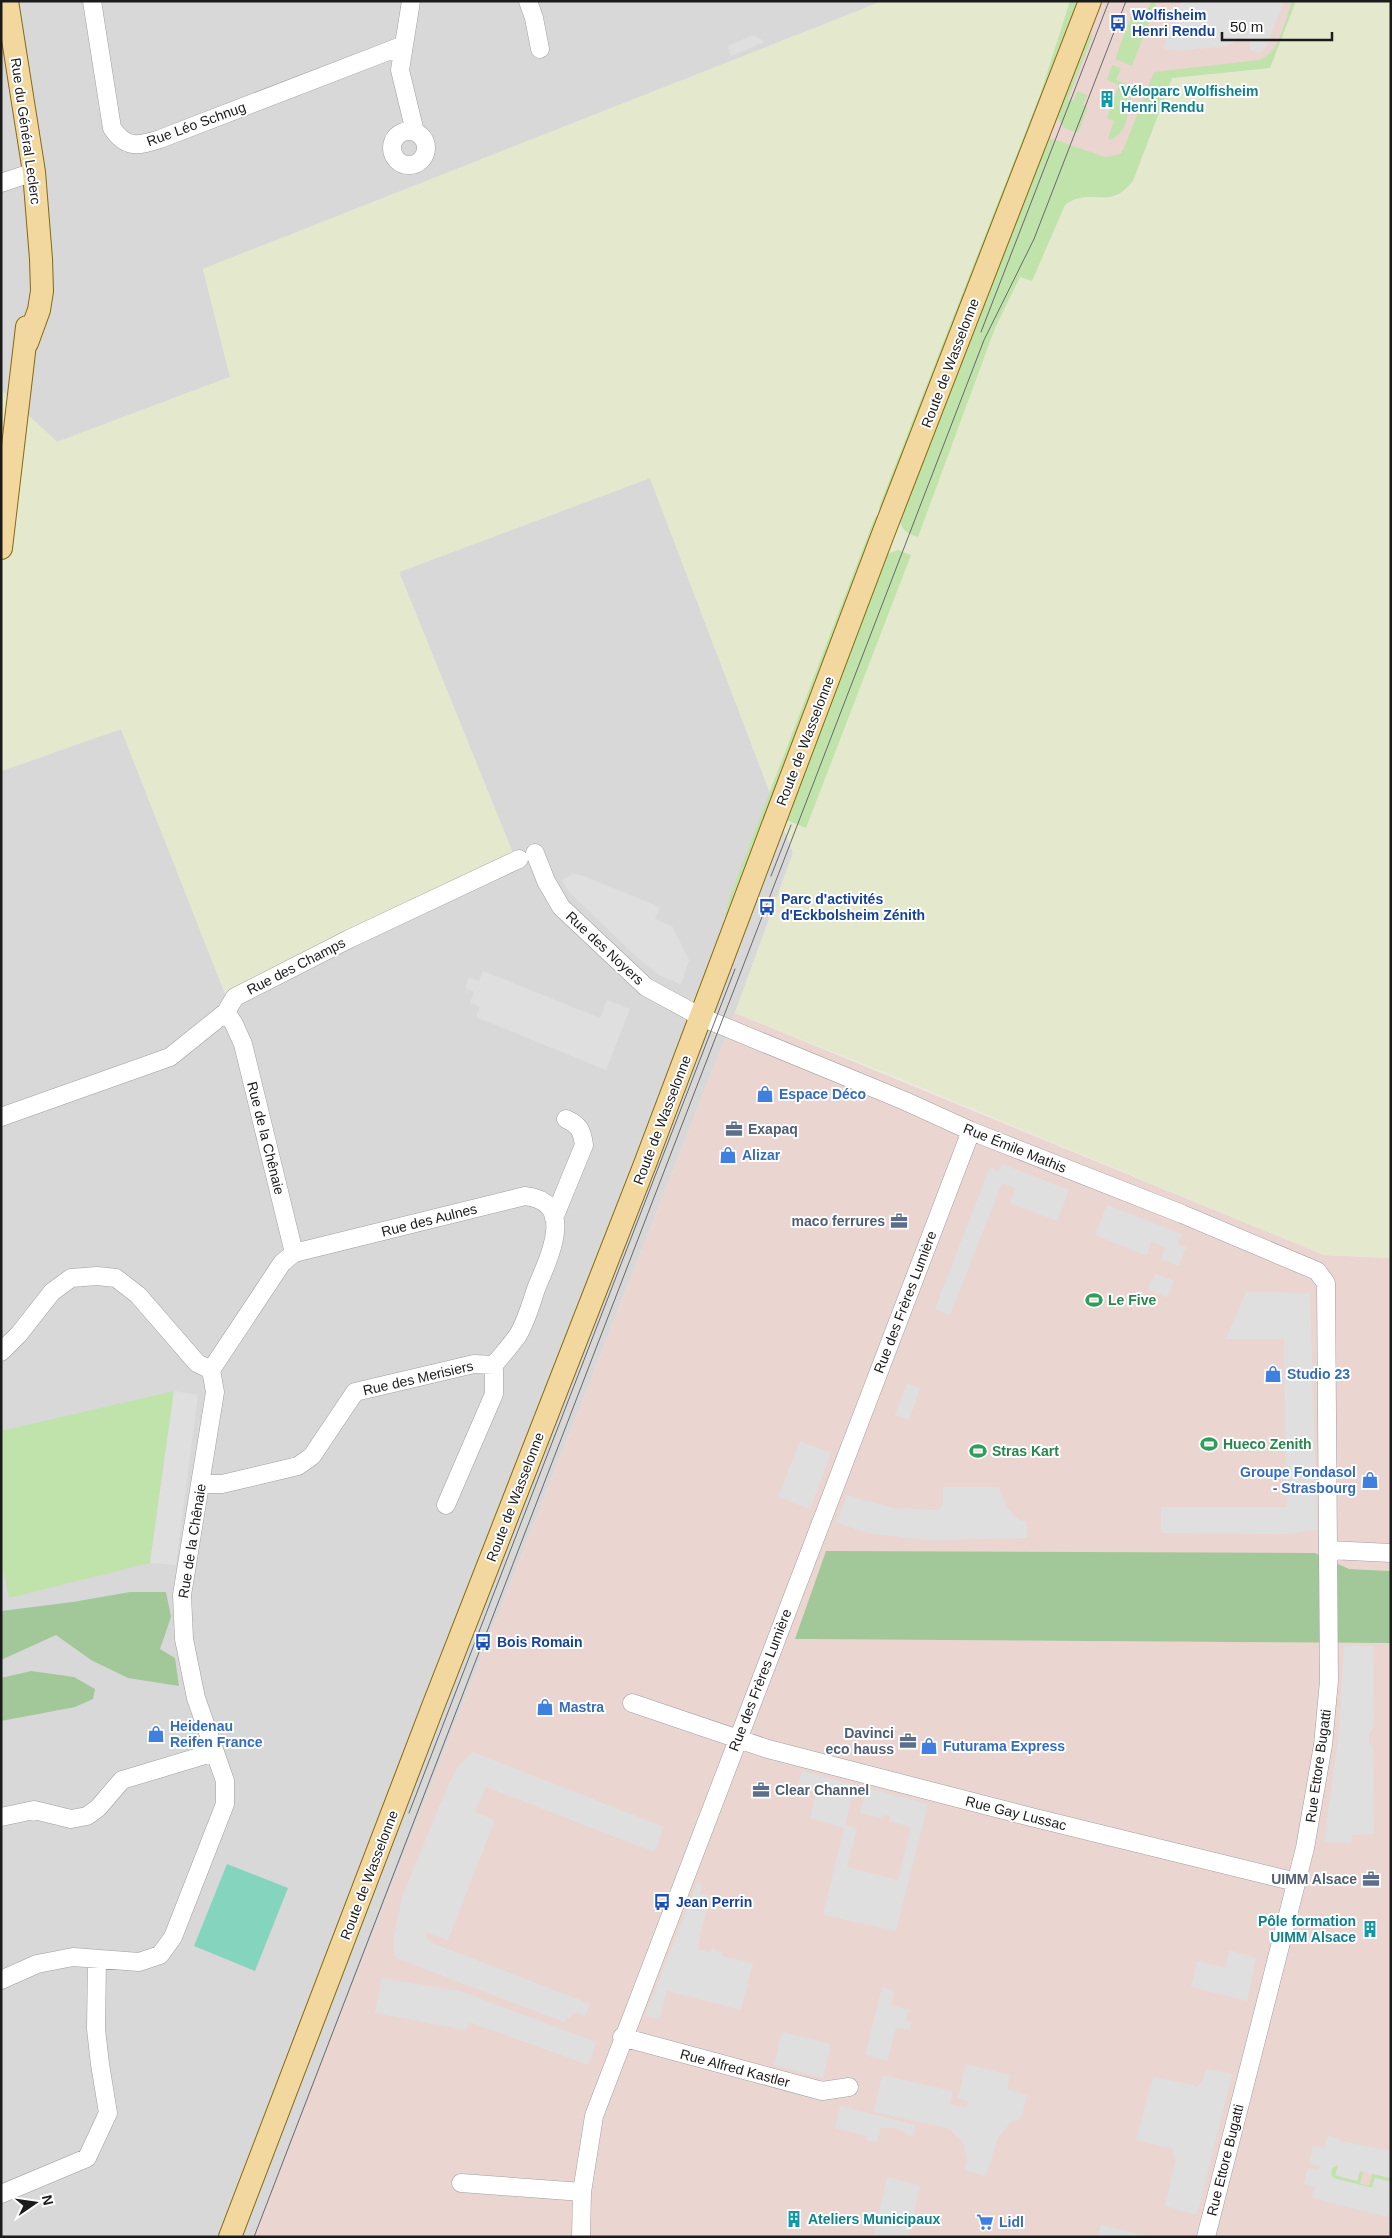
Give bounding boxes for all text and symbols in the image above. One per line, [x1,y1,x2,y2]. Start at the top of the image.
place label: Wolfisheim Henri Rendu [1132,7,1215,39]
scale bar [1222,10,1332,42]
bus stop icon: Wolfisheim Henri Rendu [1108,13,1128,33]
text: 50 m [1230,18,1263,35]
street label: Rue du Général Leclerc [8,57,44,205]
place label: Véloparc Wolfisheim Henri Rendu [1121,83,1258,115]
building icon: Véloparc Wolfisheim Henri Rendu [1097,89,1117,109]
street label: Rue Léo Schnug [144,99,248,149]
street label: Route de Wasselonne [918,296,982,430]
street label: Route de Wasselonne [773,674,837,808]
place label: Parc d'activités d'Eckbolsheim Zénith [781,891,925,923]
bus stop icon: Parc d'activités d'Eckbolsheim Zénith [757,897,777,917]
street label: Rue des Noyers [563,908,647,988]
street label: Rue des Champs [244,934,348,998]
street label: Route de Wasselonne [630,1053,694,1187]
street label: Rue de la Chênaie [244,1080,288,1196]
shop icon: Espace Déco [755,1084,775,1104]
place label: Espace Déco [779,1086,866,1102]
office icon: Exapaq [724,1119,744,1139]
street label: Rue Émile Mathis [961,1120,1069,1176]
place label: Exapaq [748,1121,798,1137]
shop icon: Alizar [718,1145,738,1165]
place label: Alizar [742,1147,781,1163]
street label: Rue des Aulnes [379,1200,479,1240]
office icon: maco ferrures [889,1211,909,1231]
place label: maco ferrures [792,1213,885,1229]
street label: Rue des Frères Lumière [870,1228,940,1375]
sports icon: Le Five [1084,1290,1104,1310]
place label: Le Five [1108,1292,1156,1308]
street label: Rue des Merisiers [361,1358,475,1398]
shop icon: Studio 23 [1263,1364,1283,1384]
place label: Studio 23 [1287,1366,1350,1382]
street label: Route de Wasselonne [483,1430,547,1564]
sports icon: Hueco Zenith [1199,1434,1219,1454]
place label: Hueco Zenith [1223,1436,1312,1452]
sports icon: Stras Kart [968,1441,988,1461]
place label: Stras Kart [992,1443,1059,1459]
place label: Groupe Fondasol - Strasbourg [1240,1464,1356,1496]
shop icon: Groupe Fondasol - Strasbourg [1360,1470,1380,1490]
street label: Rue de la Chênaie [175,1482,209,1600]
street label: Rue des Frères Lumière [725,1606,795,1753]
bus stop icon: Bois Romain [473,1632,493,1652]
place label: Bois Romain [497,1634,583,1650]
shop icon: Mastra [535,1697,555,1717]
place label: Mastra [559,1699,604,1715]
street label: Rue Ettore Bugatti [1302,1708,1334,1824]
place label: Heidenau Reifen France [170,1718,263,1750]
shop icon: Heidenau Reifen France [146,1724,166,1744]
place label: Davinci eco hauss [826,1725,894,1757]
office icon: Davinci eco hauss [898,1731,918,1751]
shop icon: Futurama Express [919,1736,939,1756]
place label: Futurama Express [943,1738,1065,1754]
office icon: Clear Channel [751,1780,771,1800]
place label: Clear Channel [775,1782,869,1798]
street label: Rue Gay Lussac [964,1793,1068,1833]
street label: Route de Wasselonne [337,1808,401,1942]
office icon: UIMM Alsace [1361,1869,1381,1889]
place label: UIMM Alsace [1271,1871,1357,1887]
bus stop icon: Jean Perrin [652,1892,672,1912]
place label: Jean Perrin [676,1894,752,1910]
place label: Pôle formation UIMM Alsace [1258,1913,1356,1945]
building icon: Pôle formation UIMM Alsace [1360,1919,1380,1939]
street label: Rue Alfred Kastler [678,2046,792,2090]
street label: Rue Ettore Bugatti [1203,2103,1247,2217]
north arrow [10,2178,60,2228]
text: N [39,2193,57,2207]
building icon: Ateliers Municipaux [784,2209,804,2229]
place label: Ateliers Municipaux [808,2211,940,2227]
supermarket icon: Lidl [975,2212,995,2232]
place label: Lidl [999,2214,1024,2230]

